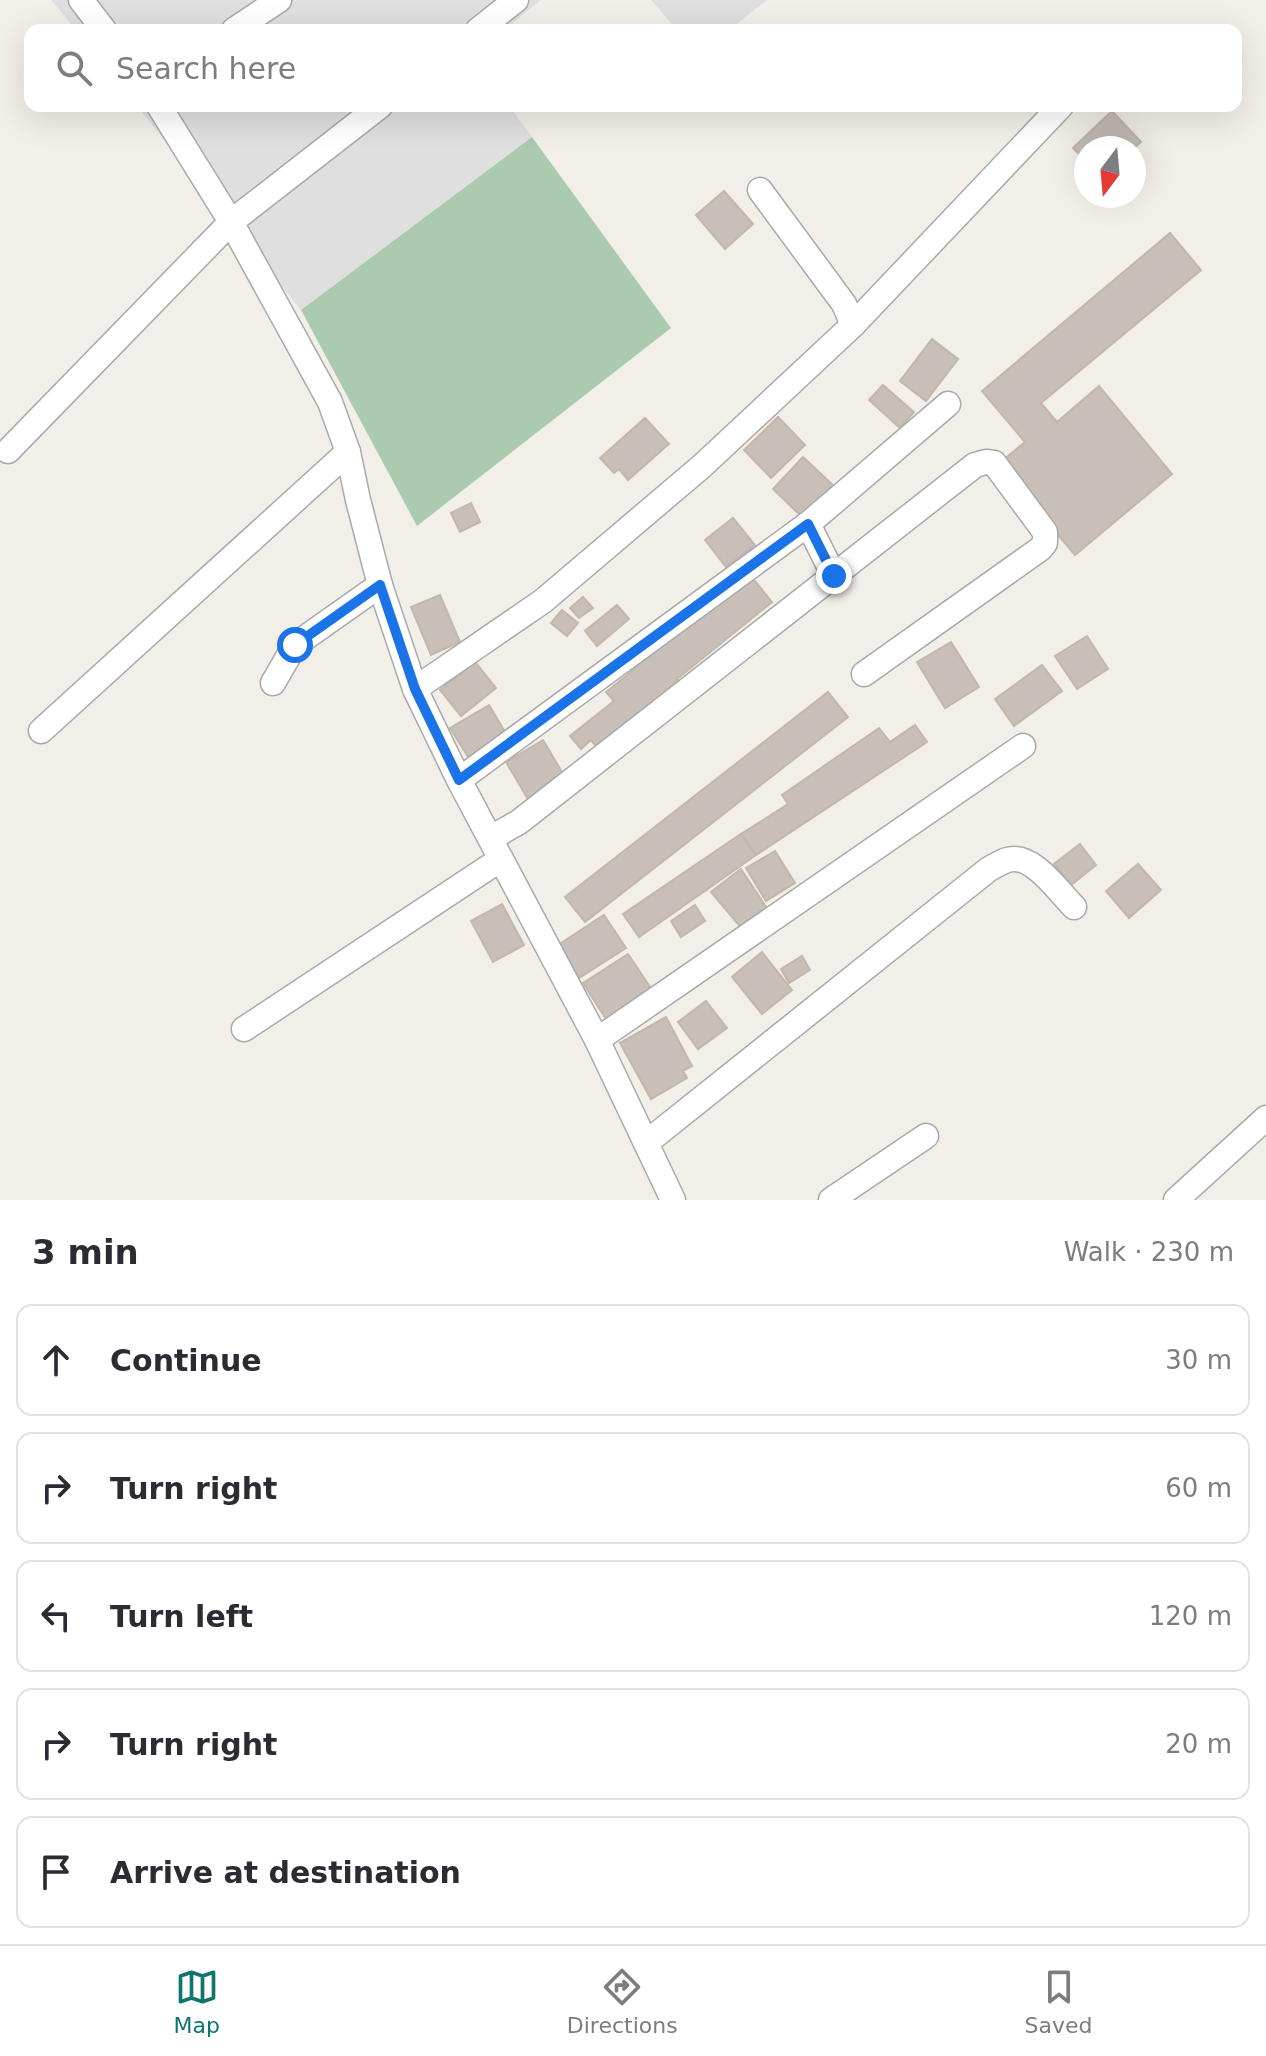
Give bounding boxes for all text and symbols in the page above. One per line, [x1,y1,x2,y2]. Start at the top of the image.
search box [24,24,1242,112]
icon: search [52,46,96,90]
text: Search here [116,51,296,86]
north arrow [1074,136,1146,208]
route end [816,558,852,594]
route start [277,627,313,663]
text: 3 min [32,1232,139,1272]
text: Walk · 230 m [1064,1237,1234,1267]
icon: ahead [34,1338,78,1382]
text: Continue [110,1343,262,1378]
text: 30 m [1165,1345,1232,1375]
icon: right [34,1466,78,1510]
text: Turn right [110,1471,277,1506]
text: 60 m [1165,1473,1232,1503]
icon: left [34,1594,78,1638]
text: Turn left [110,1599,253,1634]
text: 120 m [1149,1601,1232,1631]
icon: right [34,1722,78,1766]
text: Turn right [110,1727,277,1762]
text: 20 m [1165,1729,1232,1759]
icon: arrive [34,1850,78,1894]
text: Arrive at destination [110,1855,461,1890]
tab: Map [173,1965,220,2038]
tab: Directions [567,1965,678,2038]
tab: Saved [1025,1965,1093,2038]

